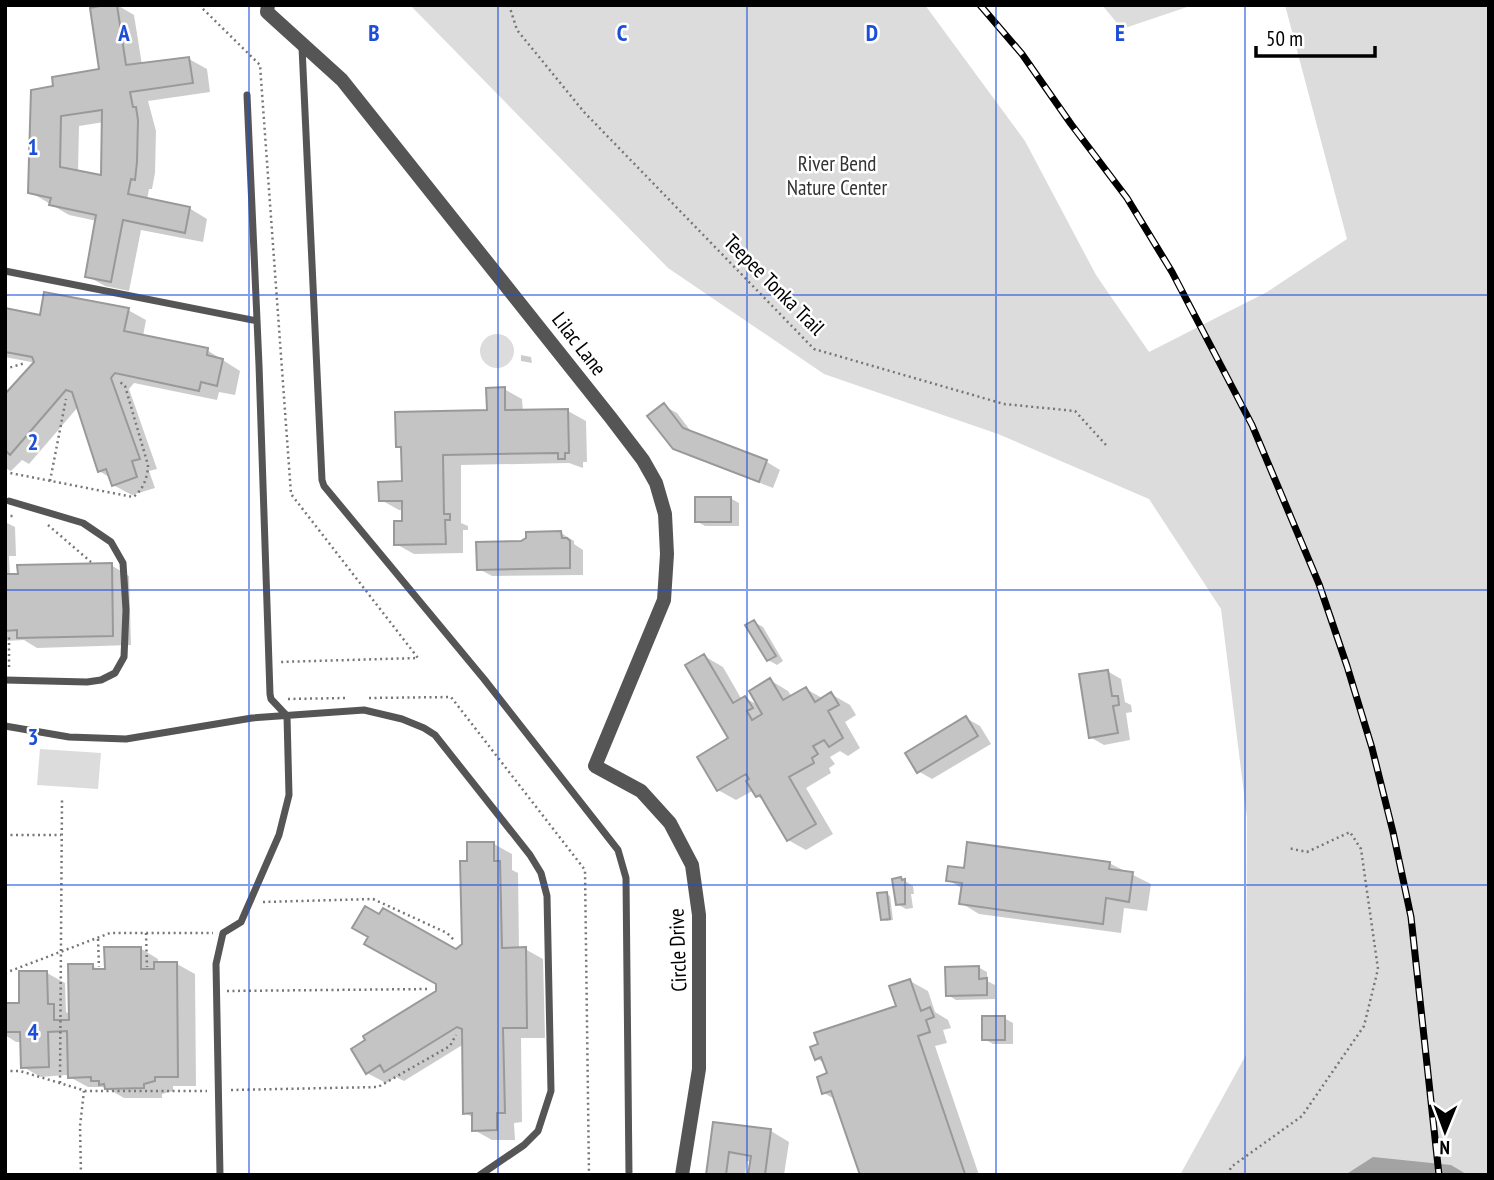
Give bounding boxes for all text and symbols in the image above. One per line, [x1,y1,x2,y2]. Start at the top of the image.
scale bar [1256,14,1375,58]
text: A [117,18,130,47]
text: B [368,18,380,47]
text: C [617,18,628,47]
text: D [866,18,878,47]
text: E [1115,18,1125,47]
text: 50 m [1266,25,1303,52]
text: 1 [28,132,39,161]
park label: River Bend Nature Center [787,150,887,201]
street label: Teepee Tonka Trail [718,229,831,341]
street label: Lilac Lane [546,307,612,381]
text: 2 [28,427,39,456]
text: 3 [28,722,39,751]
street label: Circle Drive [663,908,692,992]
text: 4 [28,1017,39,1046]
north arrow [1410,1096,1480,1166]
text: N [1439,1136,1450,1160]

